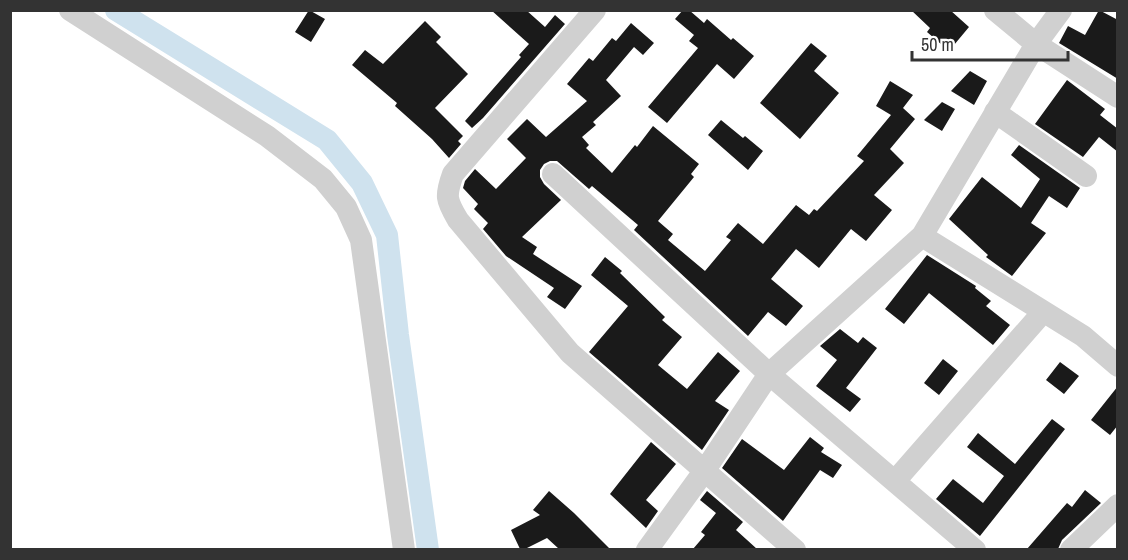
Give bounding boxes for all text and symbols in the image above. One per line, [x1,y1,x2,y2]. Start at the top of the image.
scale bar [912,24,1068,62]
text: 50 m [921,32,954,57]

